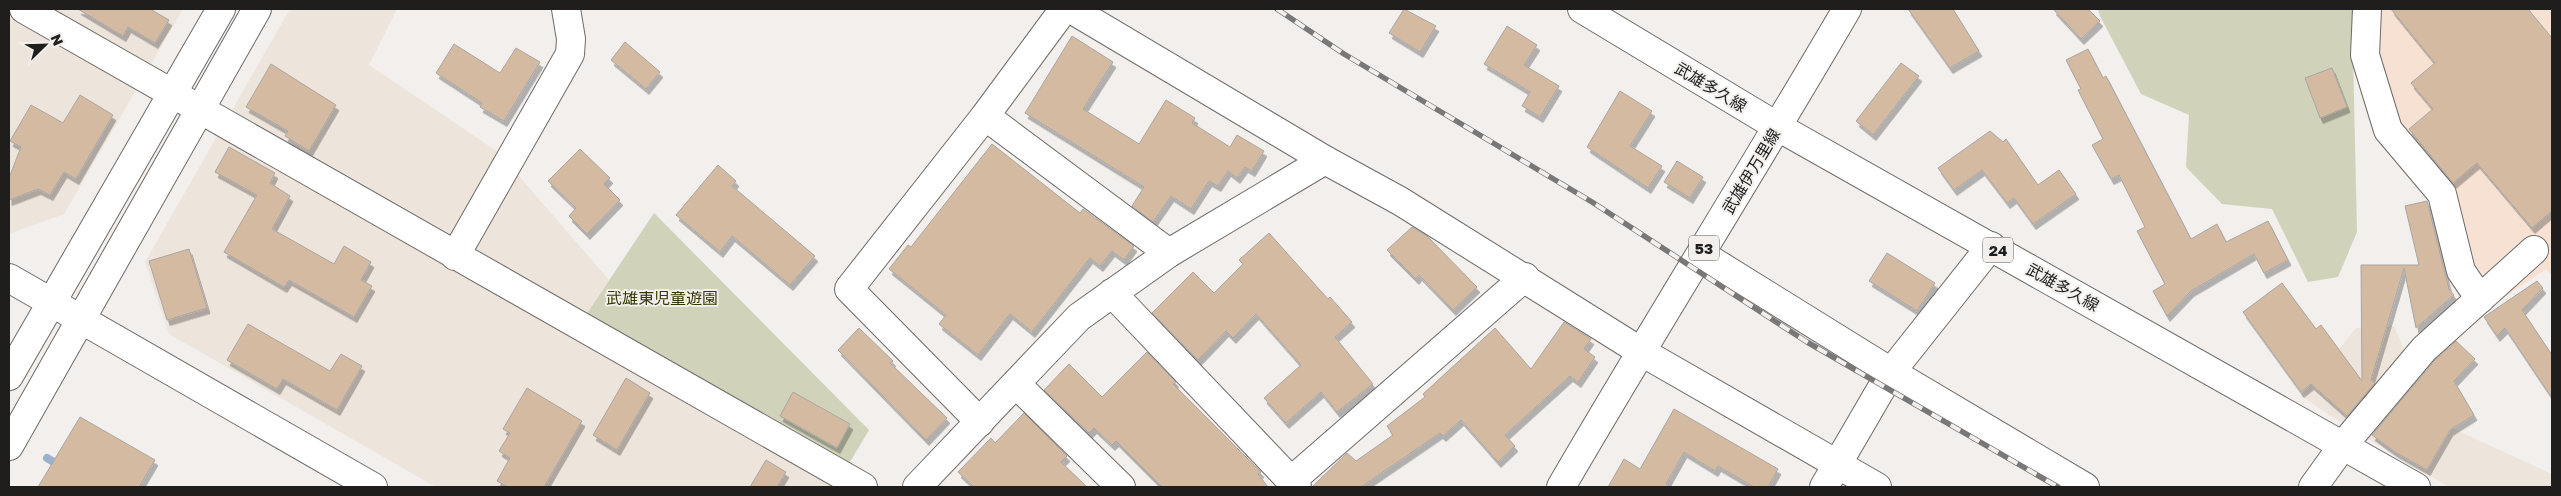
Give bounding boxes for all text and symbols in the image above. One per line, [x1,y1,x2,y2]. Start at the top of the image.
north arrow [20,20,70,70]
text: N [48,32,67,48]
street label: 武雄多久線 [1672,58,1750,116]
street label: 武雄伊万里線 [1718,125,1784,217]
road number: 53 [1689,236,1719,260]
road number: 24 [1983,238,2013,262]
street label: 武雄多久線 [2023,259,2103,315]
park label: 武雄東児童遊園 [606,288,718,308]

